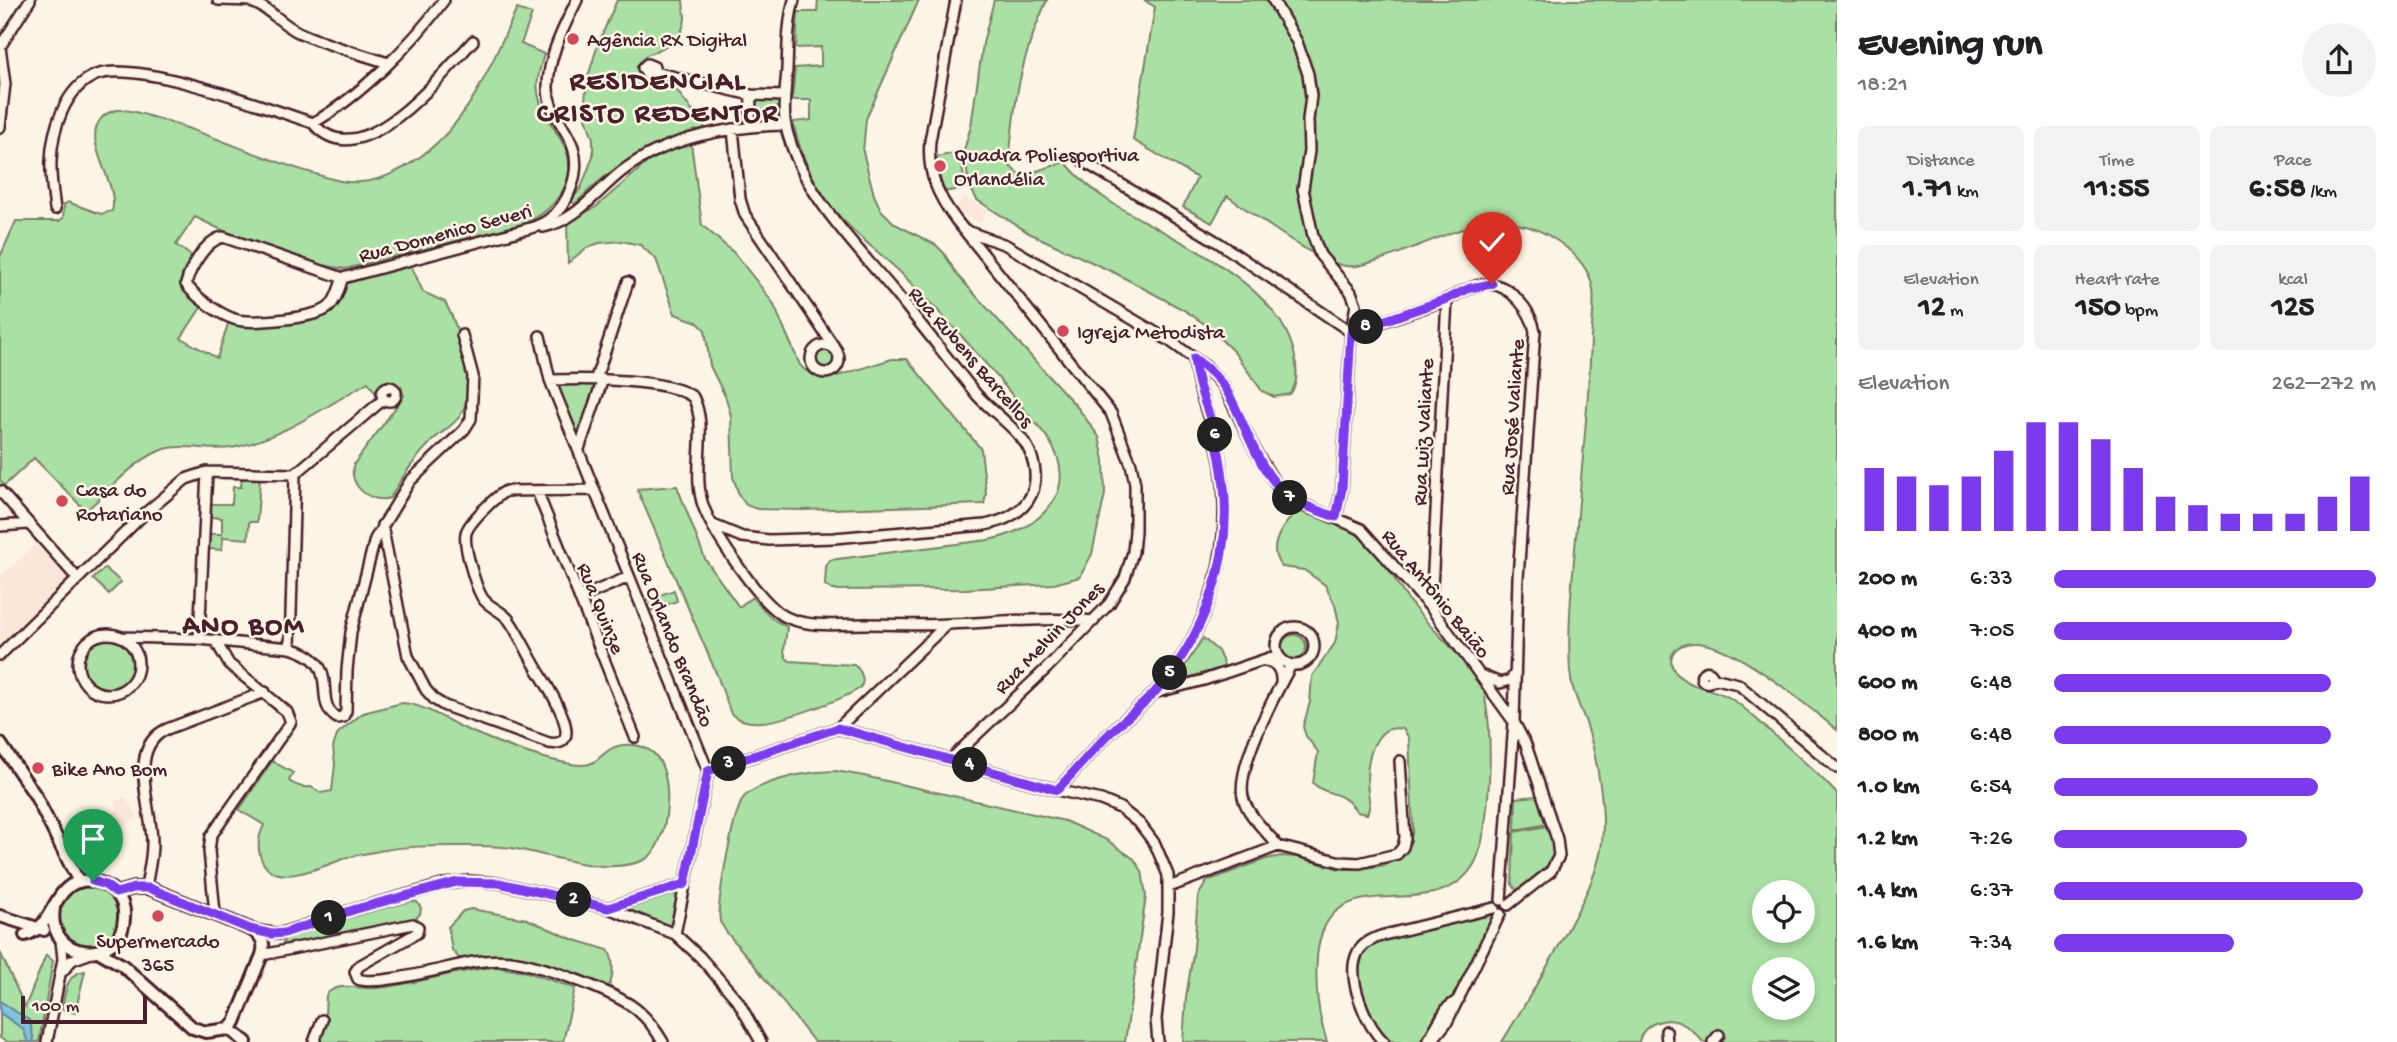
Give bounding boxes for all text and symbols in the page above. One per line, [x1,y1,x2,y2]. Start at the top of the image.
button: share [2302,23,2376,97]
text: Evening run [1858,24,2042,68]
place label: Agência RX Digital [587,30,747,55]
marker: Agência RX Digital [565,31,581,47]
district label: RESIDENCIAL CRISTO REDENTOR [537,67,779,132]
text: 18:21 [1858,72,1908,99]
place label: Quadra Poliesportiva Orlandélia [954,145,1140,194]
text: Distance [1907,150,1975,173]
text: Time [2100,150,2134,173]
text: Pace [2274,150,2312,173]
marker: Quadra Poliesportiva Orlandélia [932,158,948,174]
text: 1.71 [1903,173,1952,208]
text: 11:55 [2084,173,2150,208]
text: 6:58 [2249,173,2306,208]
text: km [1952,181,1979,204]
text: /km [2306,181,2337,204]
street label: Rua Domenico Severi [357,200,535,270]
pin [1462,212,1522,284]
icon: check [1473,223,1511,261]
text: Elevation [1903,269,1979,292]
text: Heart rate [2074,269,2160,292]
text: kcal [2278,269,2308,292]
street label: Rua Rubens Barcellos [901,283,1038,435]
text: 12 [1919,292,1945,327]
text: 150 [2076,292,2121,327]
text: 125 [2272,292,2314,327]
text: m [1945,300,1963,323]
text: bpm [2121,300,2158,323]
pin: 8 [1348,310,1384,344]
text: 8 [1360,315,1371,338]
place label: Igreja Metodista [1077,322,1226,347]
marker: Igreja Metodista [1055,323,1071,339]
street label: Rua José Valiante [1497,337,1533,496]
street label: Rua Luiz Valiante [1409,357,1442,506]
text: Elevation [1858,371,1949,398]
text: 262–272 m [2271,371,2376,398]
pin: 6 [1198,418,1232,452]
text: 6 [1210,423,1219,446]
place label: Casa do Rotariano [76,480,163,529]
pin: 7 [1272,480,1308,516]
text: 7 [1285,486,1294,509]
marker: Casa do Rotariano [54,493,70,509]
street label: Rua Antônio Baião [1374,525,1494,665]
street label: Rua Orlando Brandão [624,549,717,732]
street label: Rua Quinze [569,560,629,660]
text: 200 m [1858,566,1917,593]
text: 6:33 [1970,566,2013,593]
street label: Rua Melvin Jones [991,577,1111,701]
district label: ANO BOM [182,611,305,644]
text: 400 m [1858,618,1917,645]
text: 7:05 [1970,618,2014,645]
pin: 5 [1152,656,1188,690]
text: 5 [1165,661,1175,684]
text: 600 m [1858,670,1918,697]
text: 6:48 [1970,670,2012,697]
text: 800 m [1858,722,1919,749]
text: 6:48 [1970,722,2012,749]
pin: 3 [712,746,746,782]
pin: 4 [953,748,988,782]
text: 3 [724,752,733,775]
text: 4 [965,753,974,776]
place label: Bike Ano Bom [51,759,167,784]
marker: Bike Ano Bom [30,760,46,776]
text: 1.0 km [1858,774,1920,801]
text: 6:54 [1970,774,2012,801]
pin [63,809,123,881]
icon: arrive [74,820,112,858]
text: 1.2 km [1858,826,1918,853]
text: 7:26 [1970,826,2012,853]
text: 1.4 km [1858,878,1917,905]
text: 6:37 [1970,878,2013,905]
map controls [1752,880,1815,1020]
button: locate [1752,880,1815,943]
pin: 2 [556,883,592,918]
text: 2 [569,888,578,911]
pin: 1 [312,900,346,936]
text: 1 [325,906,332,929]
marker: Supermercado 365 [150,908,166,924]
text: 1.6 km [1858,930,1918,957]
text: 7:34 [1970,930,2012,957]
place label: Supermercado 365 [96,931,220,980]
button: layers [1752,957,1815,1020]
scale bar [21,993,147,1025]
text: 100 m [32,996,79,1019]

